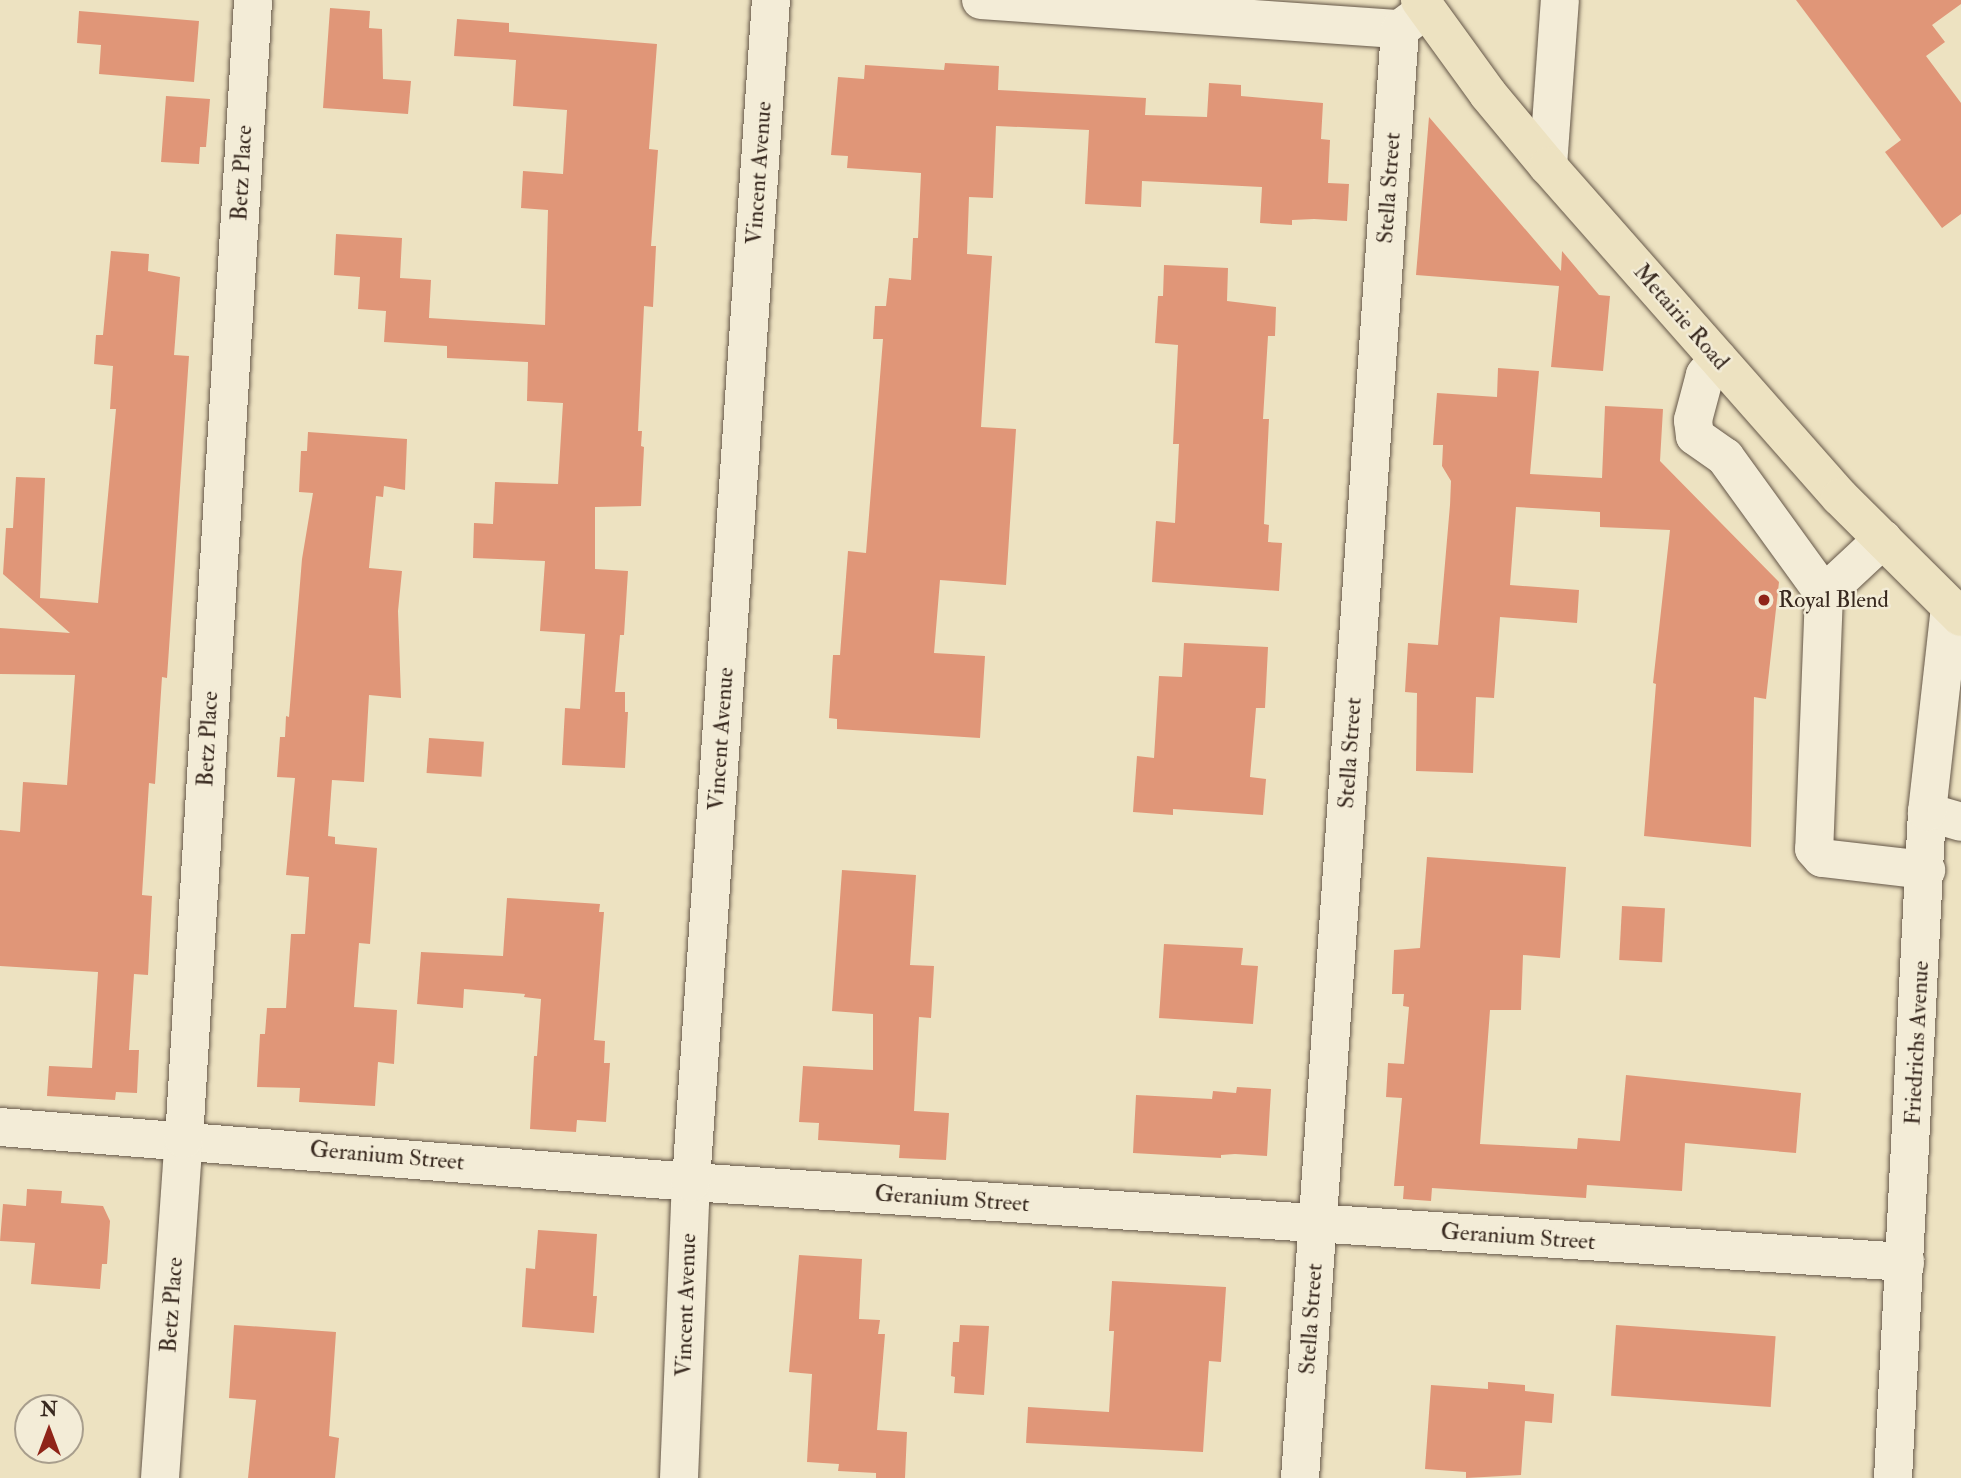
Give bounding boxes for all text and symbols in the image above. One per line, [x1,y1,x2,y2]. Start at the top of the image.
street label: Vincent Avenue [740,100,778,246]
street label: Betz Place [226,124,258,222]
street label: Stella Street [1371,131,1407,245]
street label: Metairie Road [1627,258,1735,376]
place label: Royal Blend [1778,586,1889,614]
marker: Royal Blend [1756,592,1772,608]
street label: Vincent Avenue [702,666,740,812]
street label: Betz Place [192,690,224,788]
street label: Stella Street [1332,696,1368,810]
street label: Friedrichs Avenue [1899,960,1935,1126]
street label: Geranium Street [309,1136,465,1176]
street label: Geranium Street [874,1180,1030,1218]
street label: Geranium Street [1440,1218,1596,1256]
street label: Vincent Avenue [670,1233,702,1377]
street label: Betz Place [155,1256,189,1354]
street label: Stella Street [1293,1262,1329,1376]
north arrow [14,1394,84,1464]
text: N [40,1398,58,1422]

